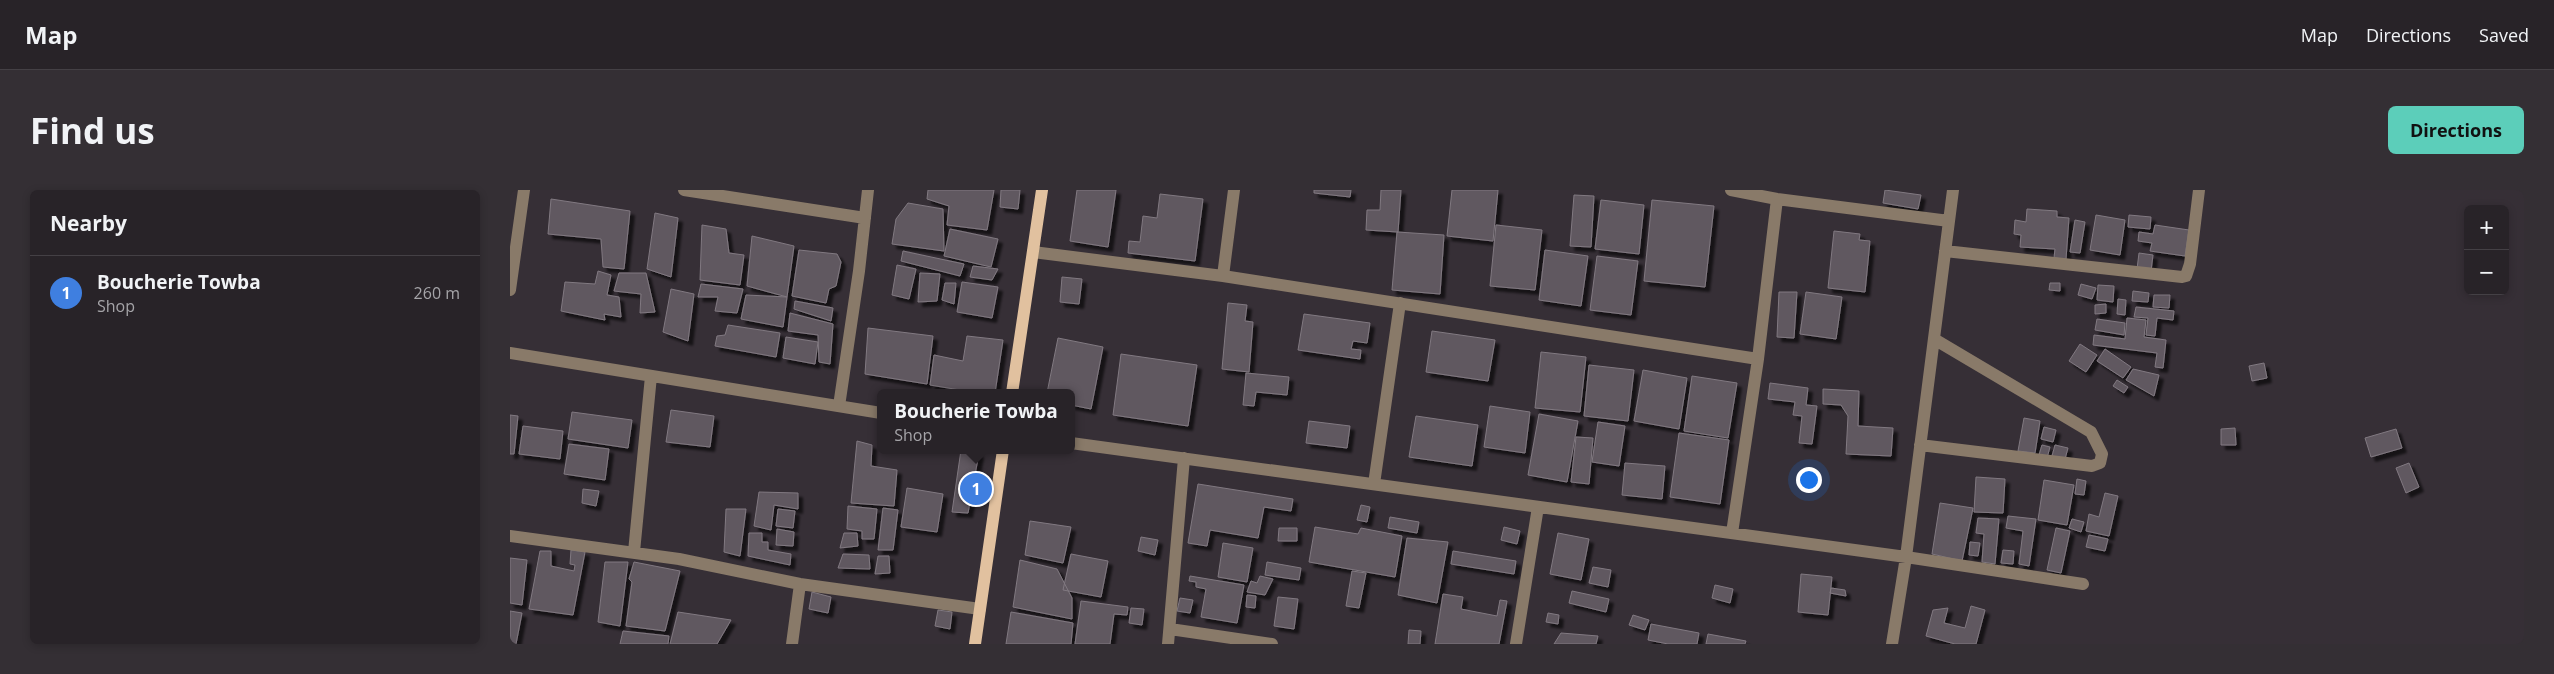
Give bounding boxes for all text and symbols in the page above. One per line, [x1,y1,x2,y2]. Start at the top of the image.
text: Map [25,18,77,51]
text: Map [2301,23,2338,47]
text: Directions [2366,23,2451,47]
text: Saved [2479,23,2529,47]
button: Directions [2388,106,2524,154]
text: Find us [30,107,155,154]
map controls [2464,205,2509,295]
button: + [2464,205,2509,250]
text: Nearby [50,209,127,237]
button: − [2464,250,2509,295]
text: Boucherie Towba [97,269,261,295]
text: 1 [61,282,71,304]
text: 260 m [414,282,460,304]
text: Shop [97,295,135,317]
popup [877,389,1075,454]
text: Boucherie Towba [894,398,1058,424]
text: Shop [894,424,932,446]
your location [1796,467,1822,493]
pin: 1 [960,470,992,508]

